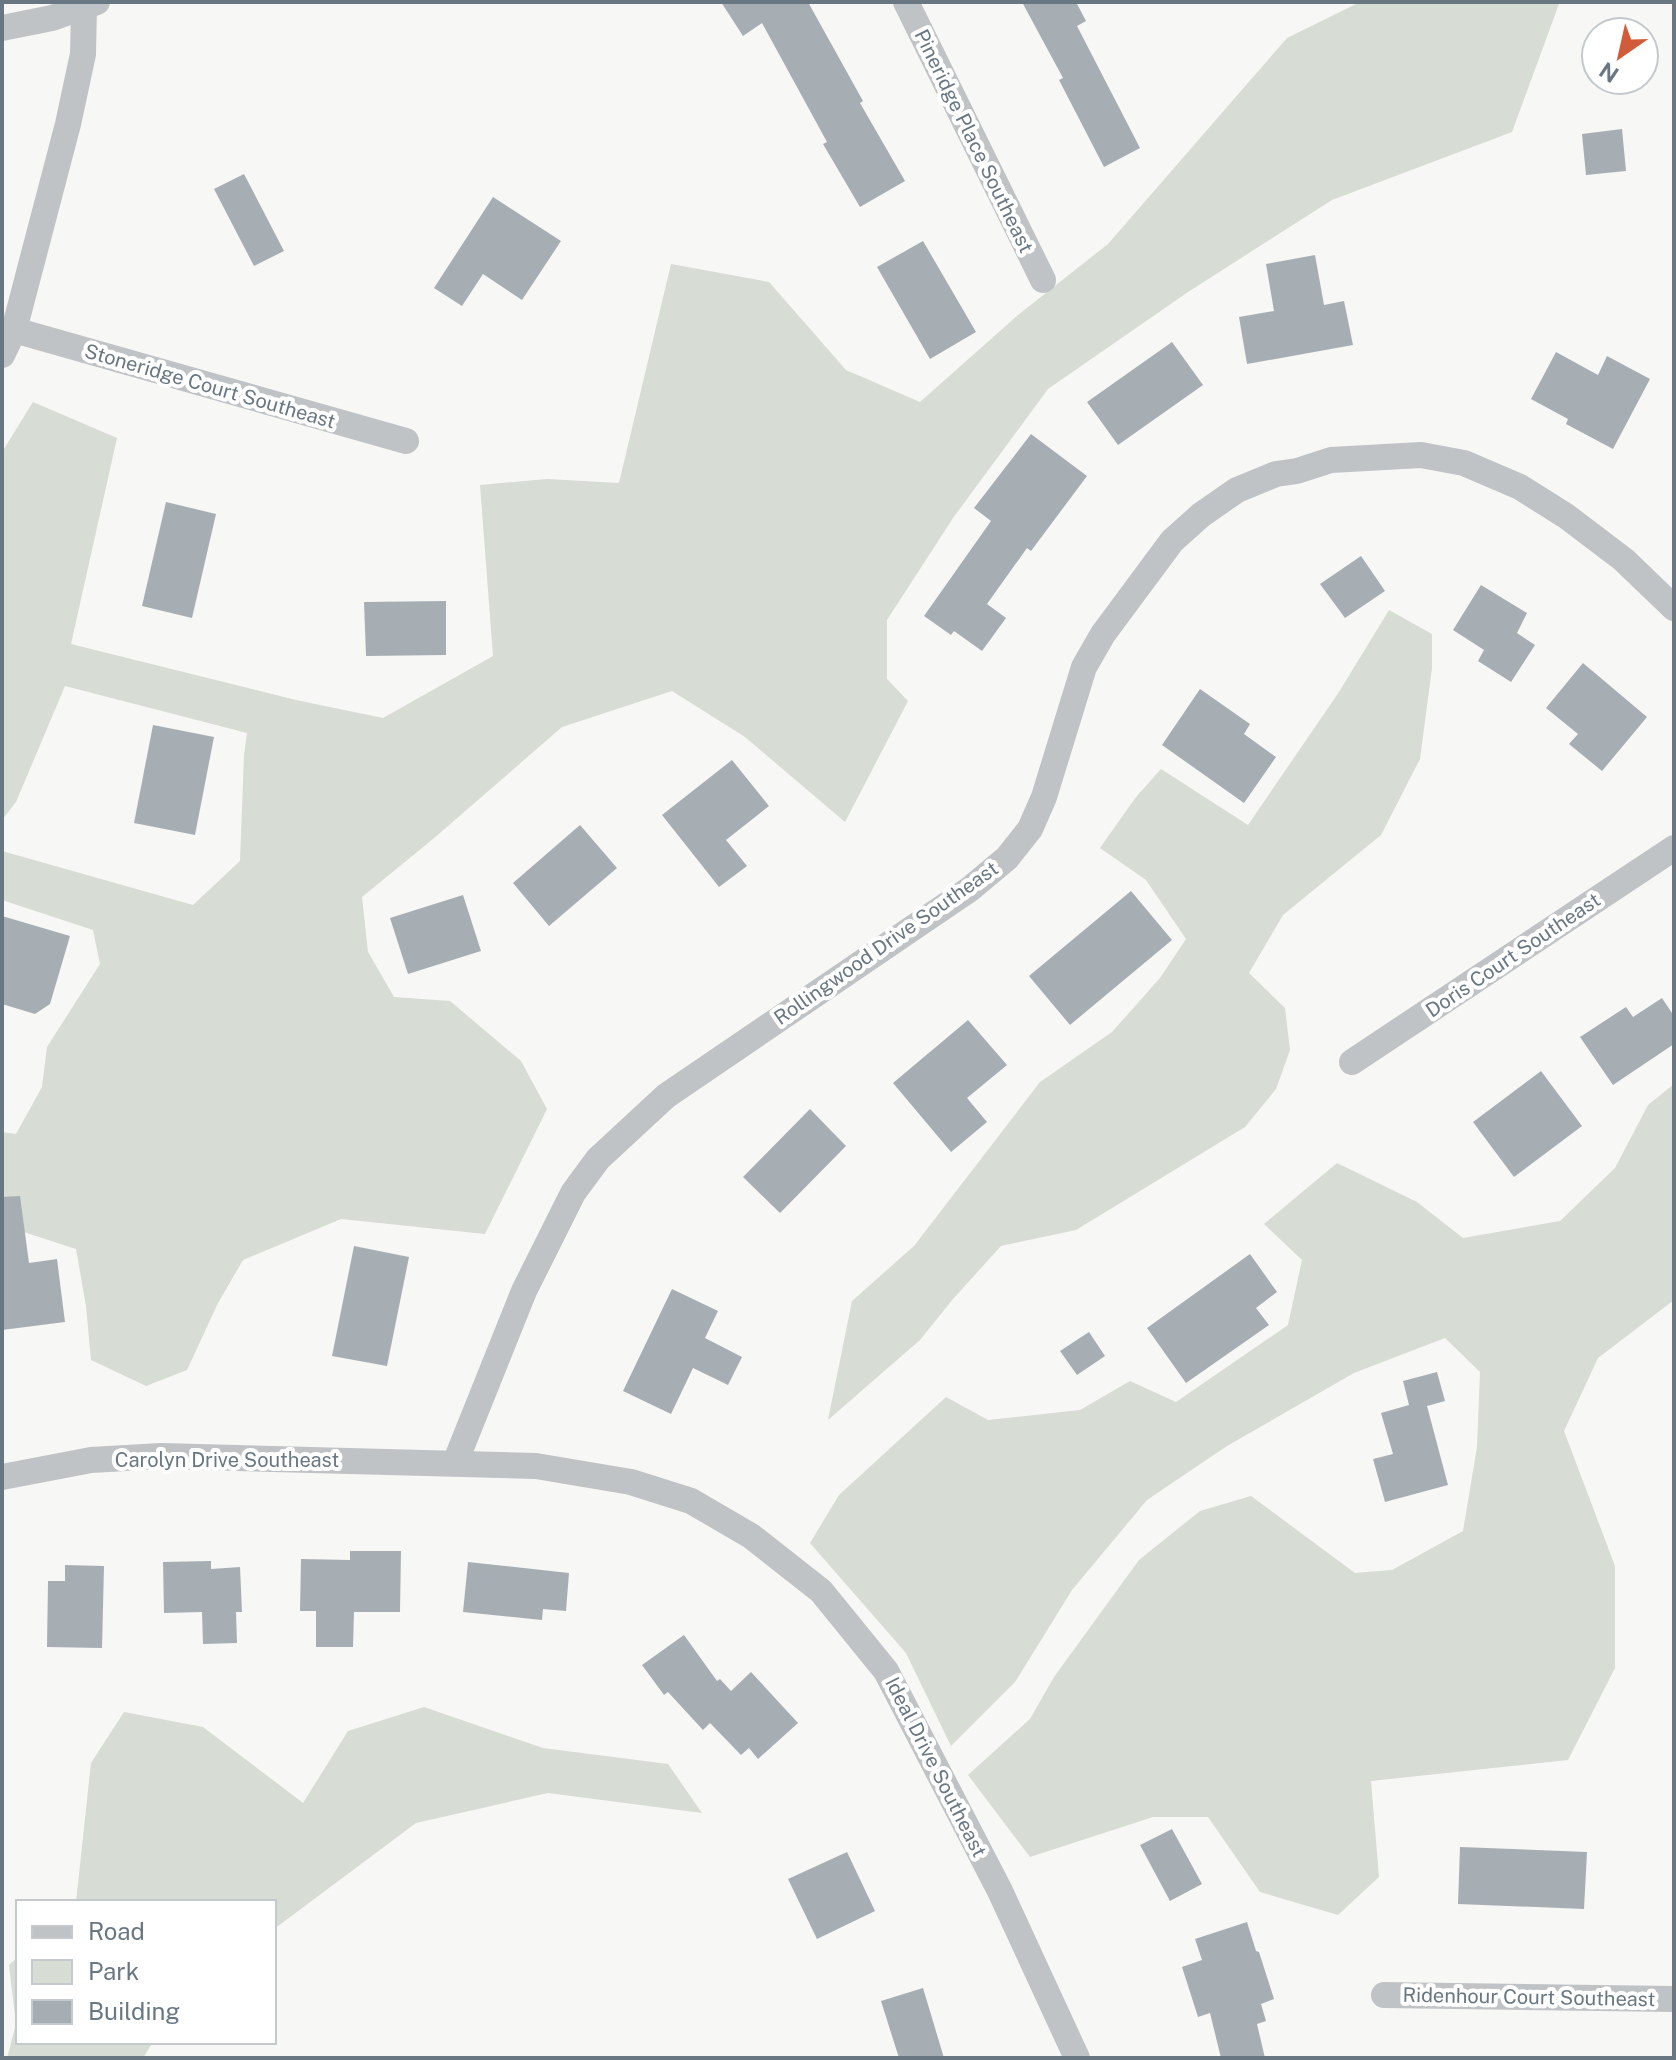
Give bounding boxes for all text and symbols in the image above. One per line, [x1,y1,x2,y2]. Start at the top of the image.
north arrow [1580,16,1660,96]
street label: Pineridge Place Southeast [909,25,1039,257]
text: N [1594,57,1623,88]
street label: Stoneridge Court Southeast [82,339,338,433]
street label: Rollingwood Drive Southeast [769,856,1003,1030]
street label: Doris Court Southeast [1421,888,1605,1022]
street label: Carolyn Drive Southeast [115,1448,339,1472]
street label: Ideal Drive Southeast [880,1673,992,1861]
legend [16,1900,276,2044]
text: Road [88,1917,145,1945]
text: Park [88,1957,139,1985]
street label: Ridenhour Court Southeast [1402,1983,1656,2011]
text: Building [88,1997,180,2025]

